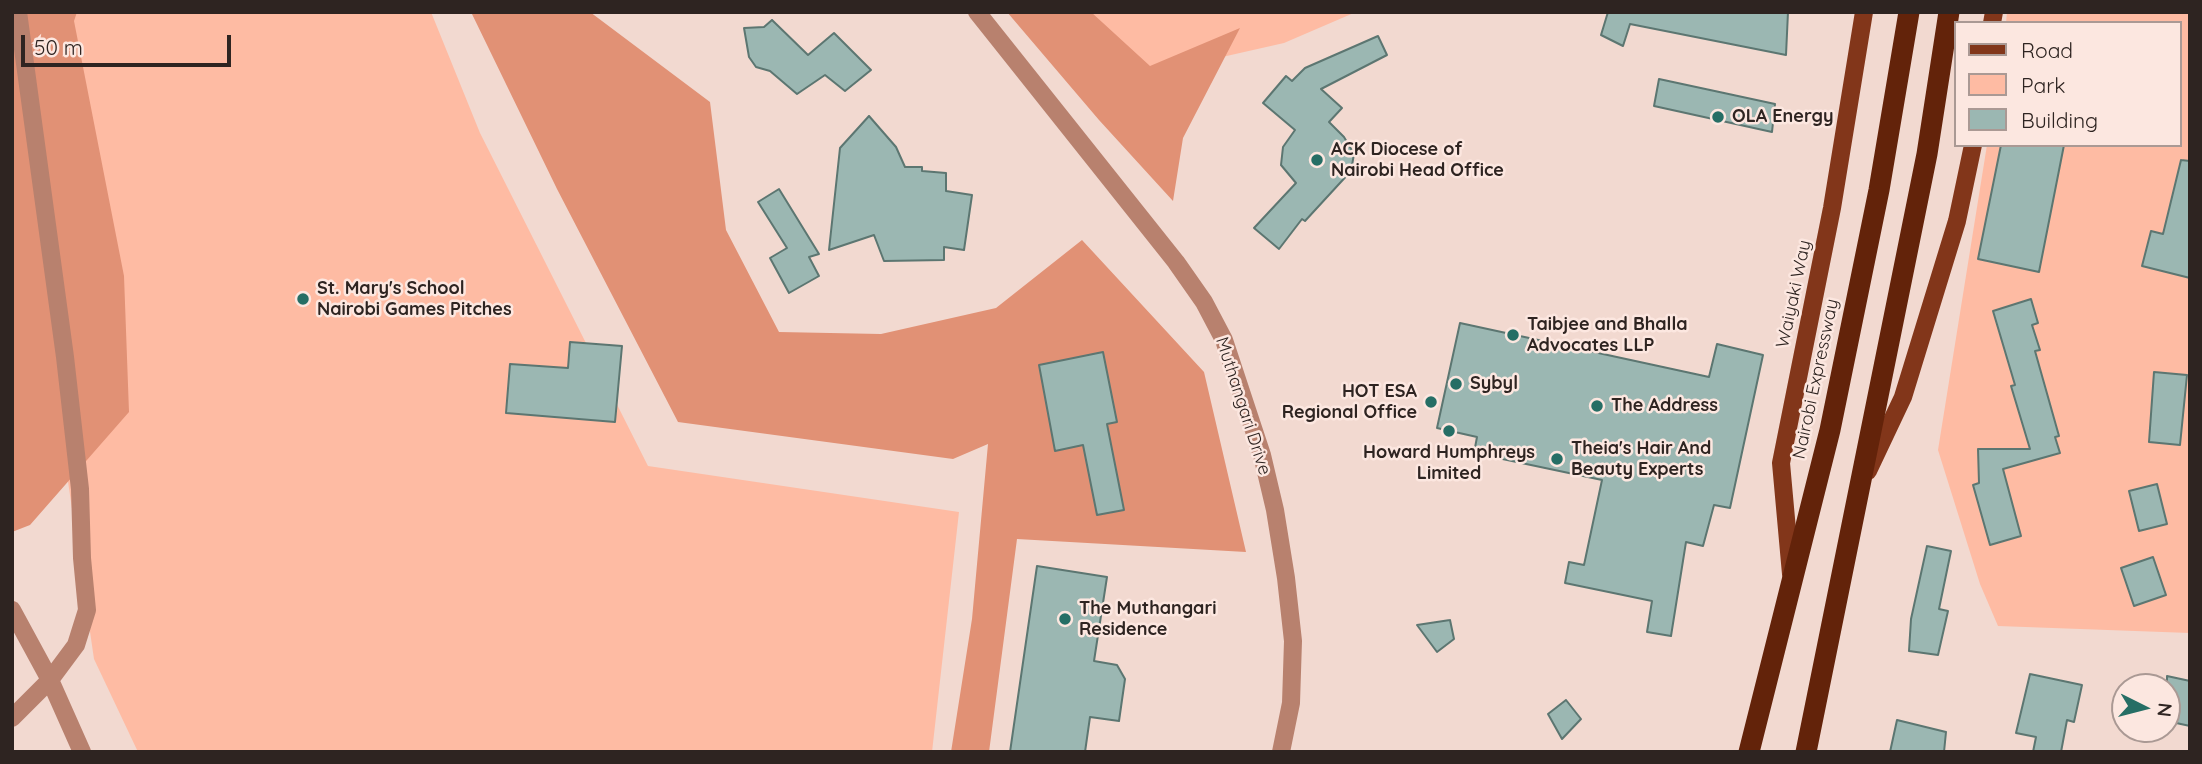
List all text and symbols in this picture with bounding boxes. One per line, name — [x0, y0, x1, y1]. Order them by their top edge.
scale bar — [24, 21, 234, 65]
legend — [1954, 21, 2181, 147]
text: 50 m — [34, 34, 83, 60]
text: Road — [2021, 37, 2073, 63]
text: Park — [2021, 72, 2065, 98]
place label: OLA Energy — [1732, 106, 1834, 128]
text: Building — [2021, 107, 2098, 133]
marker: OLA Energy — [1710, 109, 1726, 125]
place label: ACK Diocese of Nairobi Head Office — [1331, 139, 1504, 182]
marker: ACK Diocese of Nairobi Head Office — [1309, 152, 1325, 168]
street label: Waiyaki Way — [1772, 238, 1816, 350]
place label: St. Mary's School Nairobi Games Pitches — [317, 278, 512, 320]
marker: St. Mary's School Nairobi Games Pitches — [295, 291, 311, 307]
street label: Nairobi Expressway — [1788, 297, 1844, 461]
place label: Taibjee and Bhalla Advocates LLP — [1527, 314, 1688, 356]
marker: Taibjee and Bhalla Advocates LLP — [1505, 327, 1521, 343]
street label: Muthangari Drive — [1211, 334, 1275, 478]
place label: Sybyl — [1470, 373, 1518, 395]
marker: Sybyl — [1448, 376, 1464, 392]
place label: HOT ESA Regional Office — [1282, 381, 1417, 424]
marker: HOT ESA Regional Office — [1423, 394, 1439, 410]
place label: The Address — [1611, 395, 1718, 417]
marker: The Address — [1589, 398, 1605, 414]
marker: Howard Humphreys Limited — [1441, 423, 1457, 439]
place label: Theia's Hair And Beauty Experts — [1571, 438, 1711, 480]
place label: Howard Humphreys Limited — [1363, 442, 1535, 484]
marker: Theia's Hair And Beauty Experts — [1549, 451, 1565, 467]
place label: The Muthangari Residence — [1079, 598, 1216, 640]
marker: The Muthangari Residence — [1057, 611, 1073, 627]
north arrow — [2111, 673, 2181, 743]
text: N — [2152, 702, 2178, 718]

